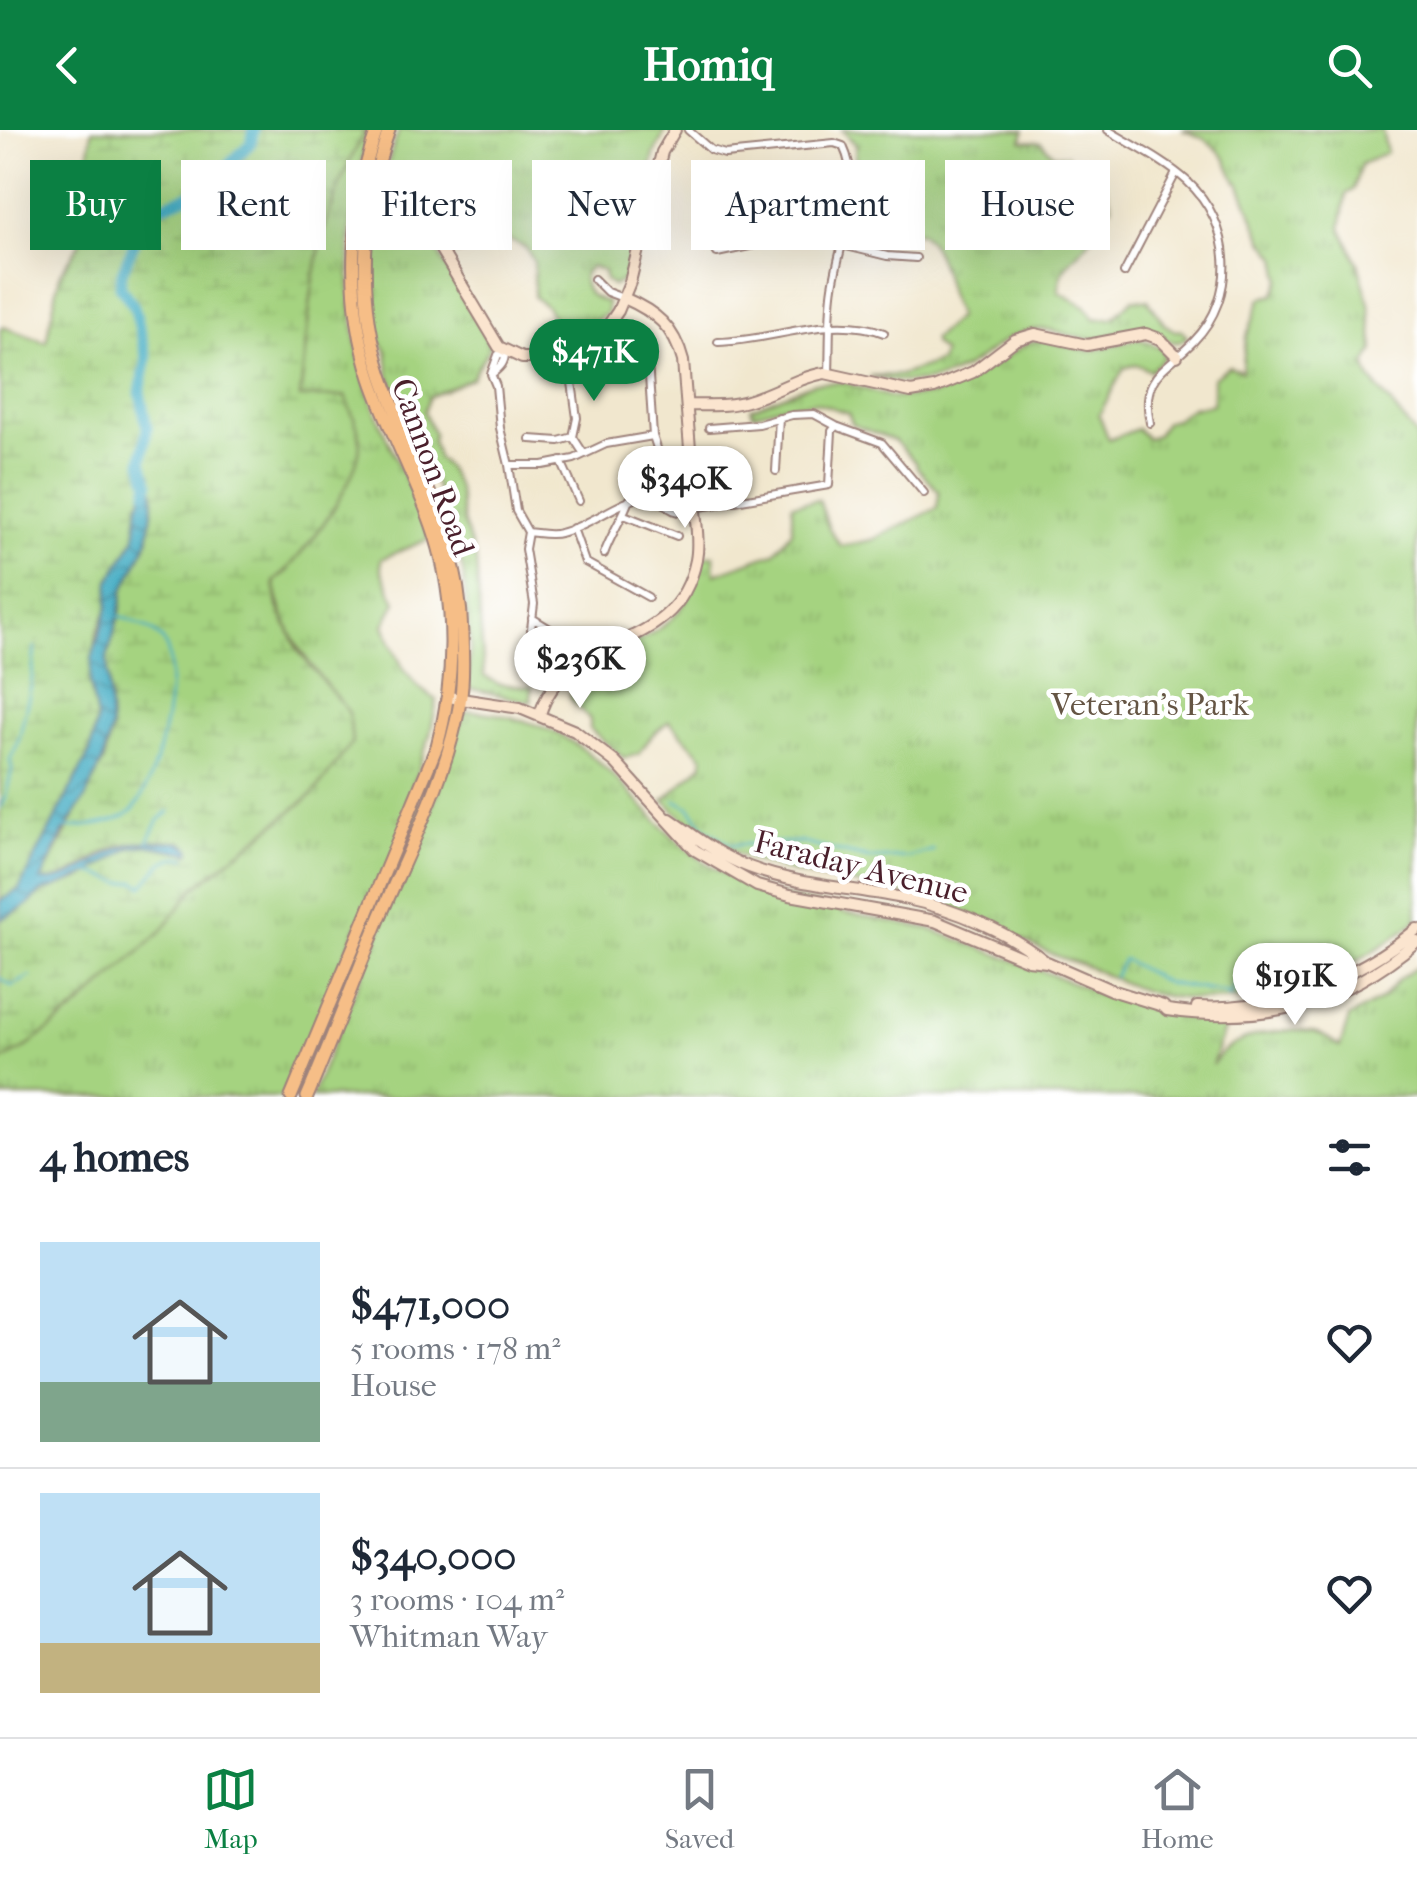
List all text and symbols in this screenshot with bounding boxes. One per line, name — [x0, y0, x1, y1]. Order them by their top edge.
icon: back — [40, 38, 95, 93]
icon: search — [1322, 38, 1377, 93]
text: Homiq — [643, 39, 774, 92]
chip: Buy — [30, 160, 161, 250]
chip: Rent — [181, 160, 326, 250]
chip: Filters — [346, 160, 512, 250]
chip: New — [532, 160, 671, 250]
chip: Apartment — [691, 160, 925, 250]
chip: House — [945, 160, 1110, 250]
pin: $471K — [524, 319, 664, 404]
text: $471K — [551, 333, 637, 370]
street label: Cannon Road — [384, 373, 482, 561]
pin: $340K — [615, 446, 755, 531]
text: $340K — [640, 460, 730, 497]
pin: $236K — [510, 626, 650, 711]
text: $236K — [536, 640, 624, 677]
park label: Veteran's Park — [1050, 686, 1249, 723]
street label: Faraday Avenue — [750, 823, 972, 911]
pin: $191K — [1225, 943, 1365, 1028]
text: $191K — [1255, 957, 1335, 994]
icon: filters — [1322, 1130, 1377, 1185]
text: 4 homes — [40, 1133, 189, 1182]
text: $471,000 — [350, 1281, 510, 1330]
icon: home — [120, 1282, 240, 1402]
icon: heart — [1322, 1315, 1377, 1370]
text: 5 rooms · 178 m² — [350, 1330, 560, 1367]
text: House — [350, 1367, 437, 1404]
text: $340,000 — [350, 1532, 517, 1581]
icon: home — [120, 1533, 240, 1653]
icon: heart — [1322, 1566, 1377, 1621]
text: 3 rooms · 104 m² — [350, 1581, 564, 1618]
text: Whitman Way — [350, 1618, 547, 1655]
tab: Map — [203, 1762, 258, 1855]
tab: Saved — [665, 1762, 734, 1855]
tab: Home — [1141, 1762, 1214, 1855]

